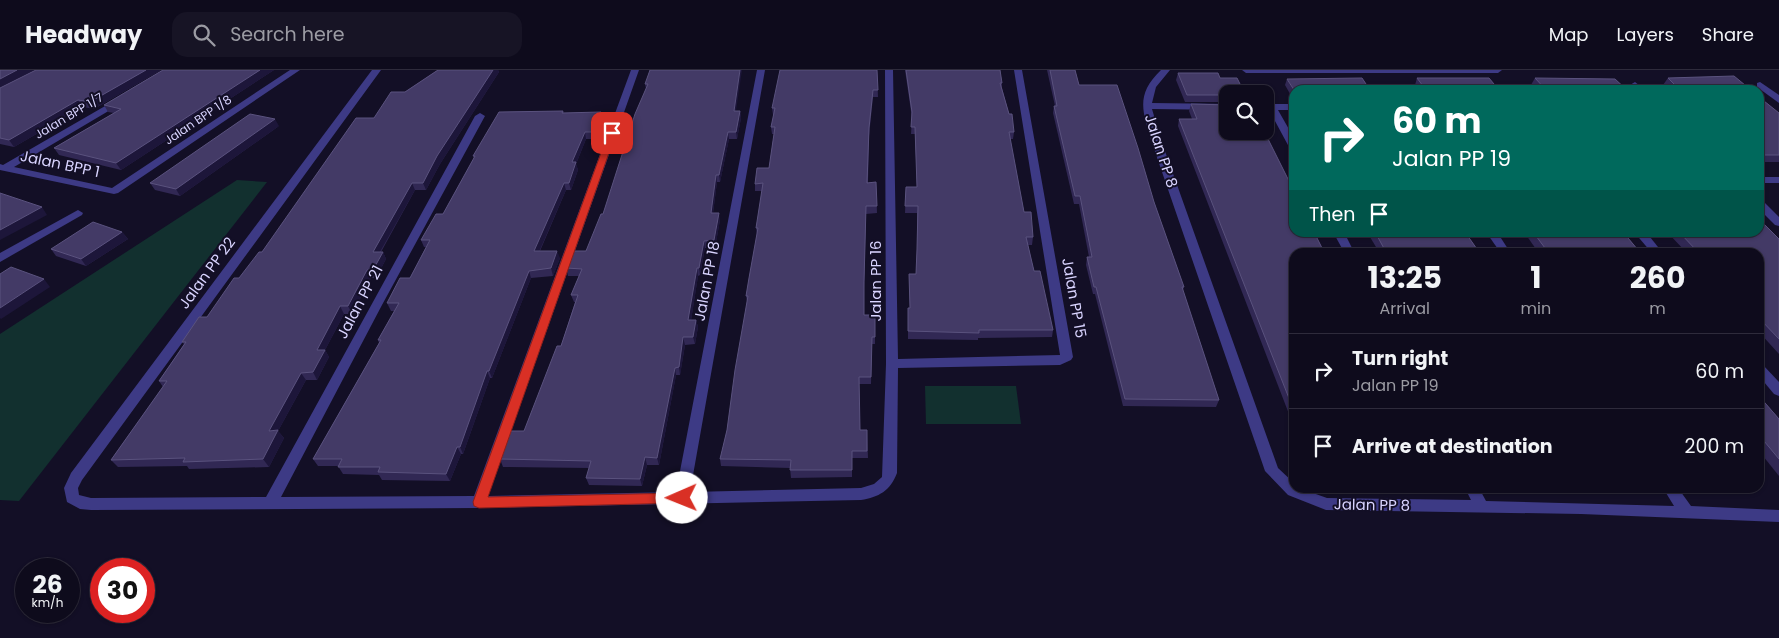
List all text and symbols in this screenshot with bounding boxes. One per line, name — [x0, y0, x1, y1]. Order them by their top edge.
search box — [172, 12, 522, 57]
text: Headway — [25, 18, 142, 51]
icon: search — [190, 21, 218, 49]
text: Search here — [230, 21, 345, 48]
text: Map — [1549, 22, 1589, 47]
text: Layers — [1617, 22, 1674, 47]
text: Share — [1702, 22, 1754, 47]
map controls — [1219, 85, 1274, 140]
button: search — [1219, 85, 1274, 140]
street label: Jalan BPP 1/7 — [31, 88, 106, 143]
street label: Jalan BPP 1/8 — [161, 91, 235, 148]
text: 60 m — [1392, 96, 1482, 145]
icon: right — [1309, 105, 1374, 170]
street label: Jalan PP 8 — [1140, 111, 1183, 190]
pin — [591, 112, 633, 154]
icon: arrive — [598, 119, 626, 147]
text: Jalan PP 19 — [1392, 143, 1511, 174]
street label: Jalan BPP 1 — [18, 145, 102, 182]
icon: arrive — [1365, 200, 1393, 228]
text: Then — [1309, 201, 1355, 228]
street label: Jalan PP 22 — [173, 232, 240, 313]
street label: Jalan PP 18 — [688, 239, 725, 323]
street label: Jalan PP 16 — [865, 240, 886, 322]
street label: Jalan PP 15 — [1057, 256, 1092, 340]
text: 13:25 — [1367, 256, 1442, 299]
text: 1 — [1530, 256, 1542, 299]
text: 260 — [1630, 256, 1686, 299]
street label: Jalan PP 21 — [331, 261, 388, 342]
text: Arrival — [1380, 297, 1430, 320]
text: min — [1521, 297, 1551, 320]
text: m — [1649, 297, 1666, 320]
text: Turn right — [1352, 345, 1448, 372]
icon: right — [1309, 357, 1337, 385]
text: 60 m — [1695, 358, 1744, 385]
text: Jalan PP 19 — [1352, 374, 1439, 397]
icon: arrive — [1309, 432, 1337, 460]
text: Arrive at destination — [1352, 433, 1553, 460]
text: 200 m — [1685, 433, 1744, 460]
position arrow — [655, 471, 707, 523]
street label: Jalan PP 8 — [1334, 493, 1410, 516]
speed limit sign: 30 — [90, 558, 155, 623]
text: 26 — [32, 567, 63, 602]
text: km/h — [32, 594, 63, 611]

